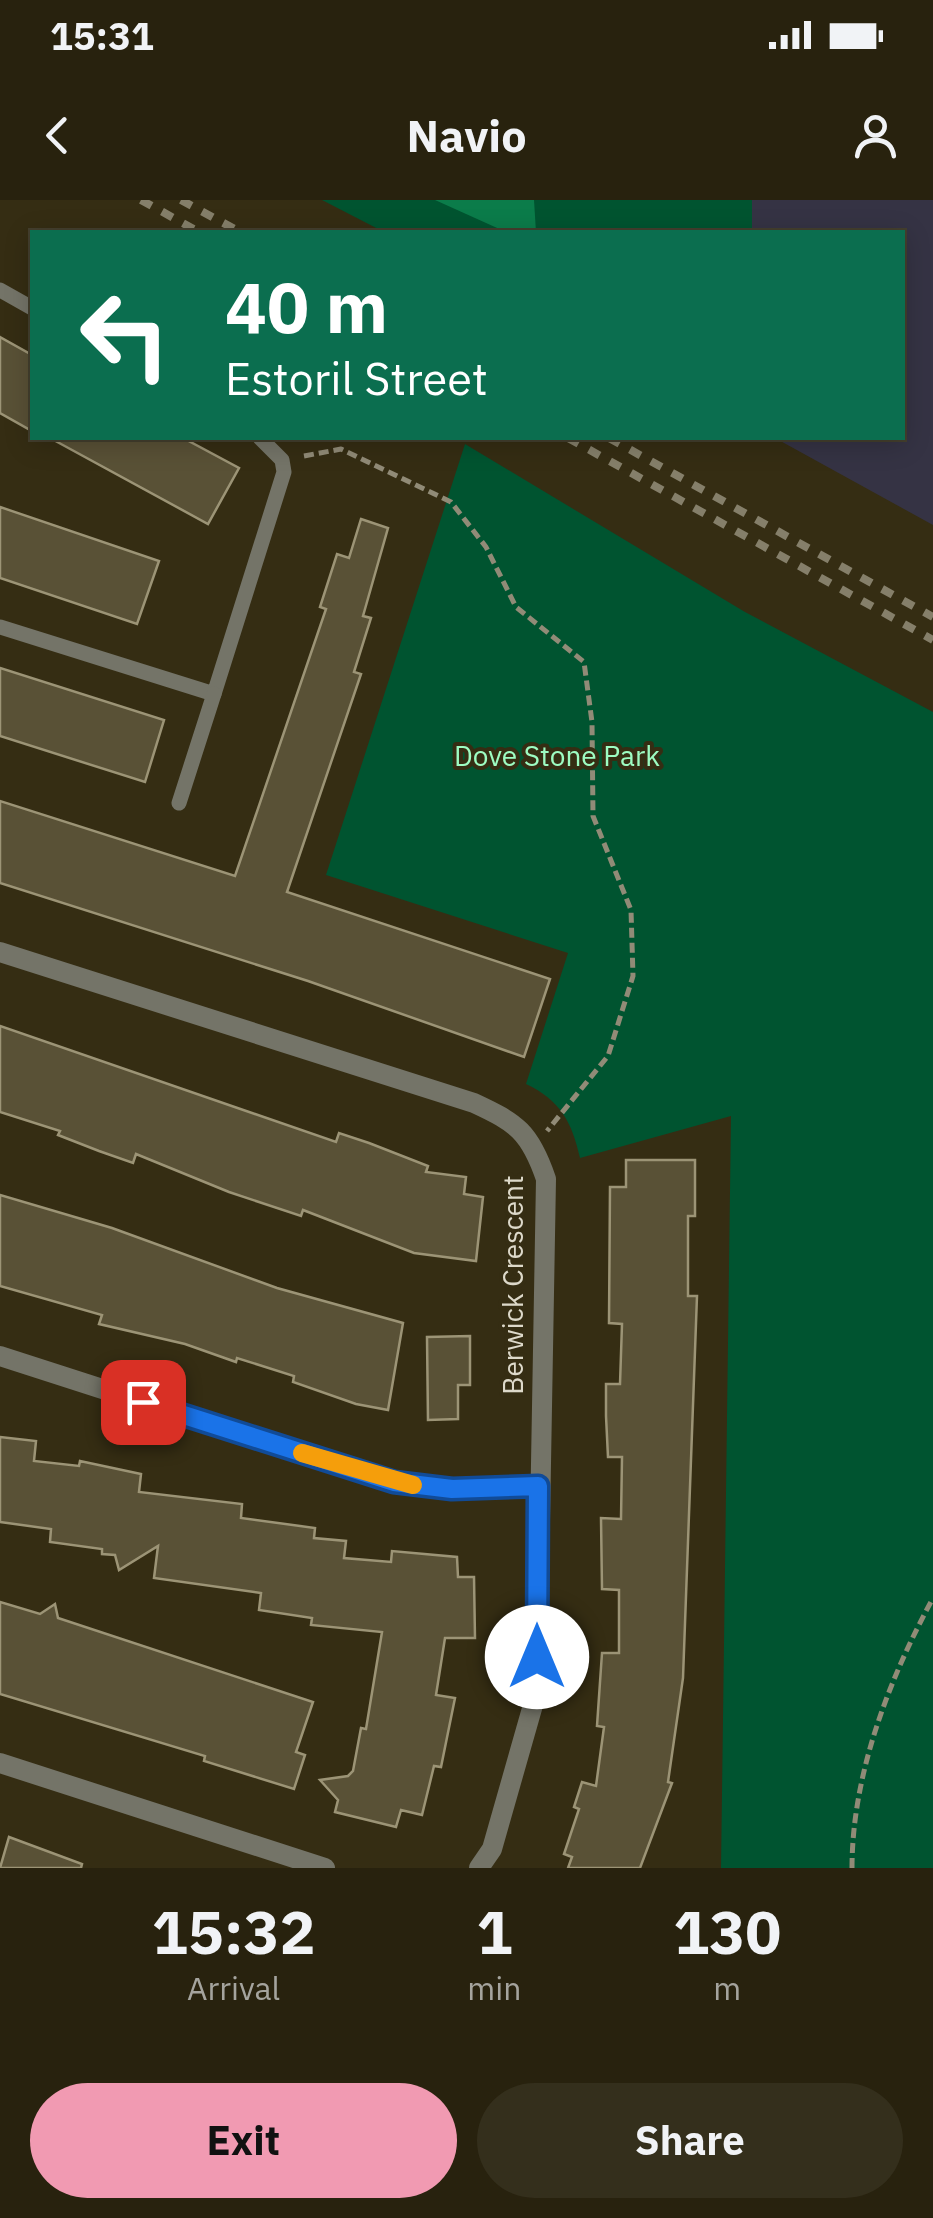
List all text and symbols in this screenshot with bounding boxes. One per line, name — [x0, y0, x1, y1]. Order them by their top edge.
text: 15:31 — [50, 11, 154, 60]
text: Navio — [406, 106, 527, 164]
icon: back — [30, 108, 85, 163]
icon: person — [848, 108, 903, 163]
text: 40 m — [225, 261, 388, 352]
icon: left — [60, 270, 190, 400]
text: Estoril Street — [225, 349, 488, 407]
park label: Dove Stone Park — [454, 737, 660, 774]
street label: Berwick Crescent — [494, 1175, 531, 1395]
pin — [101, 1360, 186, 1445]
icon: arrive — [116, 1375, 171, 1430]
position arrow — [485, 1605, 589, 1709]
text: 15:32 — [152, 1892, 316, 1971]
text: 1 — [476, 1892, 512, 1971]
text: 130 — [673, 1892, 781, 1971]
text: Arrival — [187, 1967, 280, 2009]
text: min — [467, 1967, 521, 2009]
text: m — [713, 1967, 741, 2009]
button: Exit — [30, 2083, 457, 2198]
button: Share — [477, 2083, 903, 2198]

